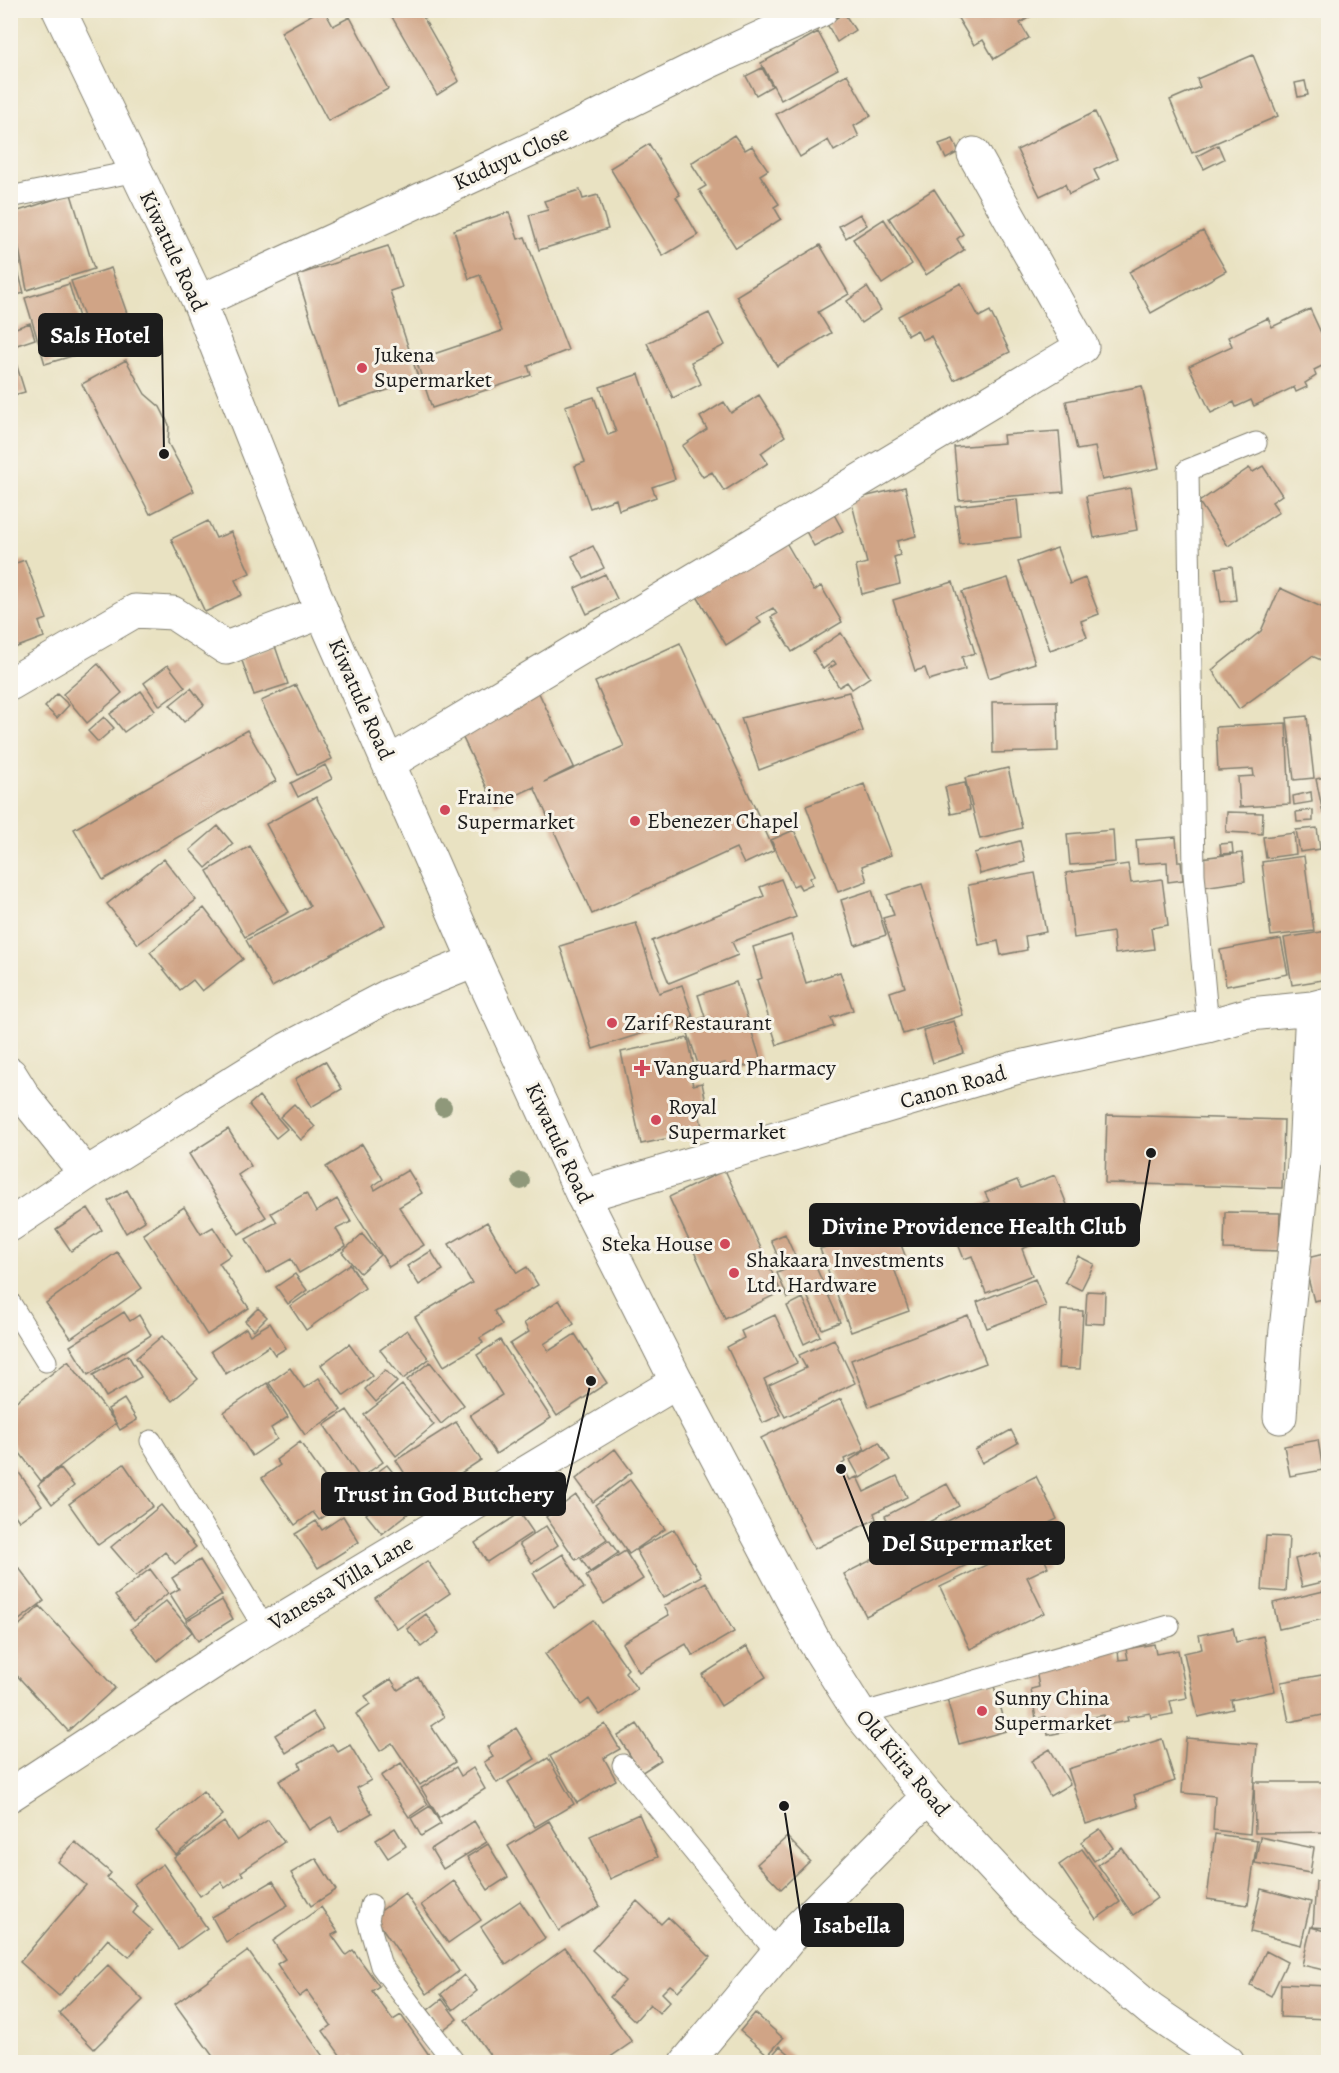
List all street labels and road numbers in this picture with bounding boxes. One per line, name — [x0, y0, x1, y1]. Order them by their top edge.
street label: Kuduyu Close — [449, 118, 573, 198]
street label: Kiwatule Road — [132, 186, 214, 316]
street label: Kiwatule Road — [321, 634, 401, 765]
street label: Canon Road — [896, 1057, 1010, 1116]
street label: Kiwatule Road — [518, 1078, 600, 1208]
street label: Vanessa Villa Lane — [262, 1528, 419, 1638]
street label: Old Kiira Road — [849, 1703, 957, 1823]

